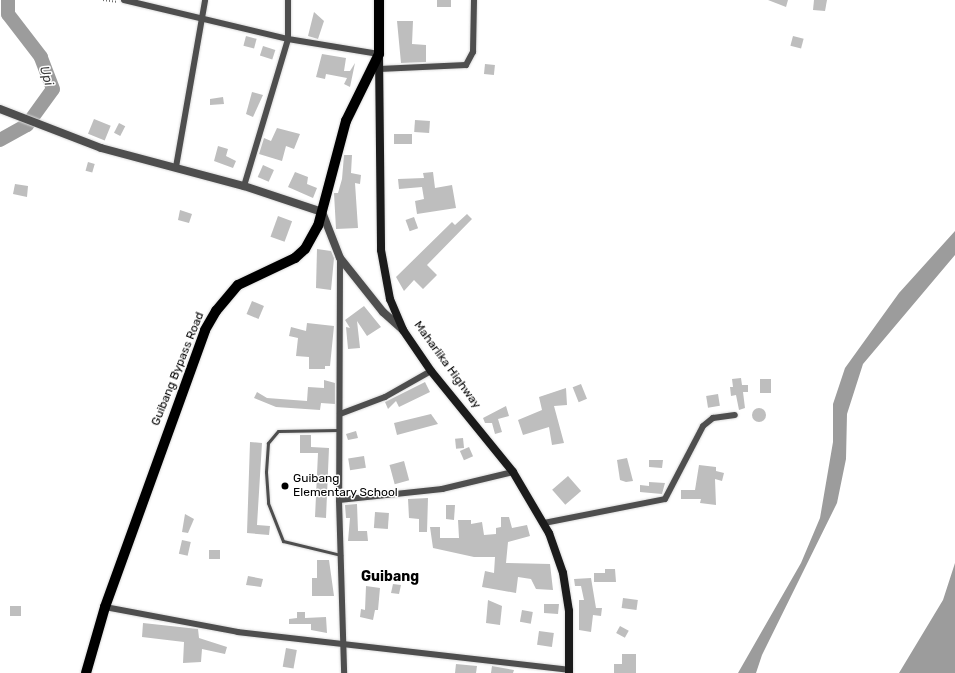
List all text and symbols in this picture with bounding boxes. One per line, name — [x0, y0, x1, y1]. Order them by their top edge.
water label: Upi — [36, 64, 56, 88]
street label: Guibang Bypass Road — [149, 310, 207, 428]
street label: Maharlika Highway — [410, 318, 484, 412]
place label: Guibang Elementary School — [293, 472, 398, 500]
marker: Guibang Elementary School — [280, 481, 290, 491]
district label: Guibang — [361, 569, 419, 585]

